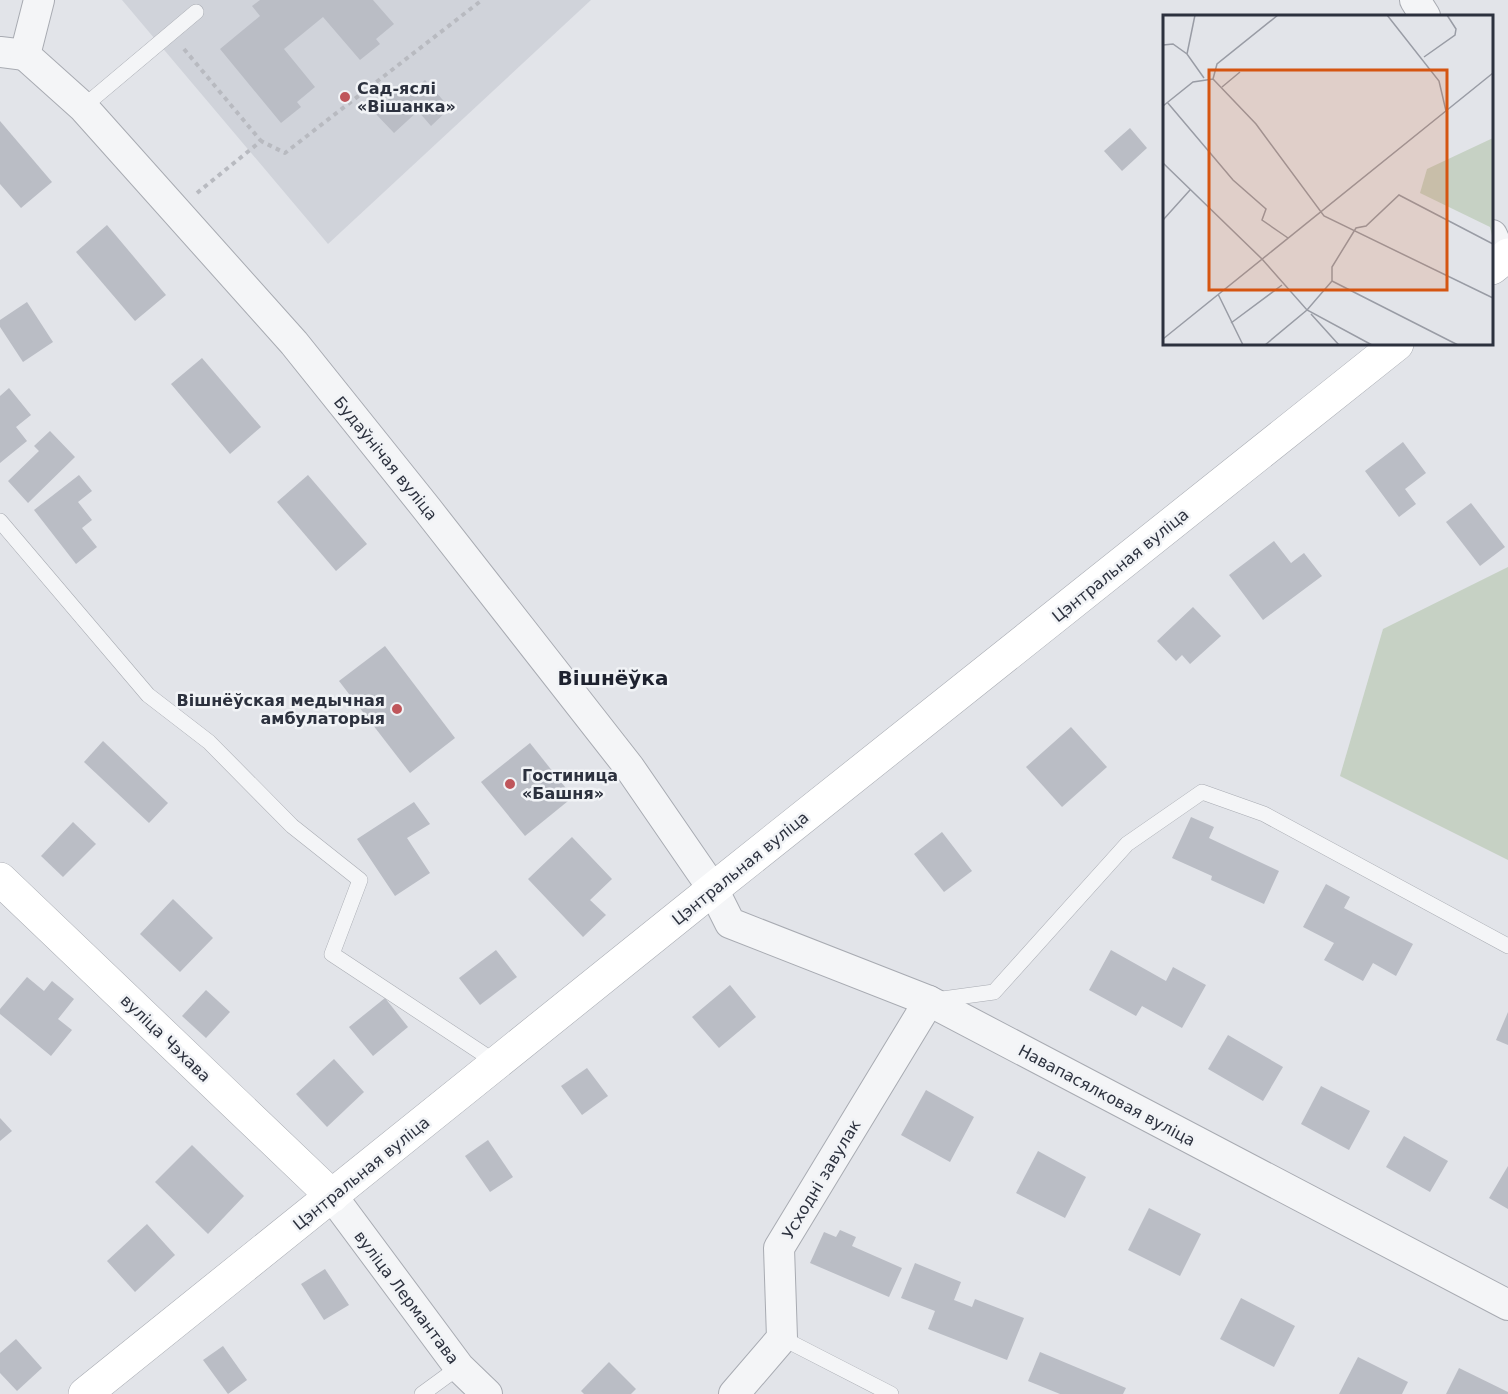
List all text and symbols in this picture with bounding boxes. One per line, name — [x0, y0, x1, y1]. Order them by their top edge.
inset map — [1163, 15, 1493, 345]
place label: Сад-яслі «Вішанка» — [357, 79, 456, 116]
marker: Сад-яслі «Вішанка» — [338, 90, 352, 104]
street label: Будаўнічая вуліца — [330, 393, 441, 524]
street label: Цэнтральная вуліца — [1048, 505, 1192, 626]
district label: Вішнёўка — [558, 666, 668, 690]
place label: Вішнёўская медычная амбулаторыя — [177, 691, 385, 728]
marker: Вішнёўская медычная амбулаторыя — [390, 702, 404, 716]
place label: Гостиница «Башня» — [522, 766, 618, 803]
marker: Гостиница «Башня» — [503, 777, 517, 791]
street label: Цэнтральная вуліца — [668, 808, 812, 929]
street label: вуліца Чэхава — [117, 991, 215, 1086]
street label: Навапасялковая вуліца — [1015, 1041, 1198, 1150]
street label: Цэнтральная вуліца — [289, 1113, 433, 1234]
street label: Усходні завулак — [778, 1116, 865, 1242]
street label: вуліца Лермантава — [350, 1227, 463, 1368]

